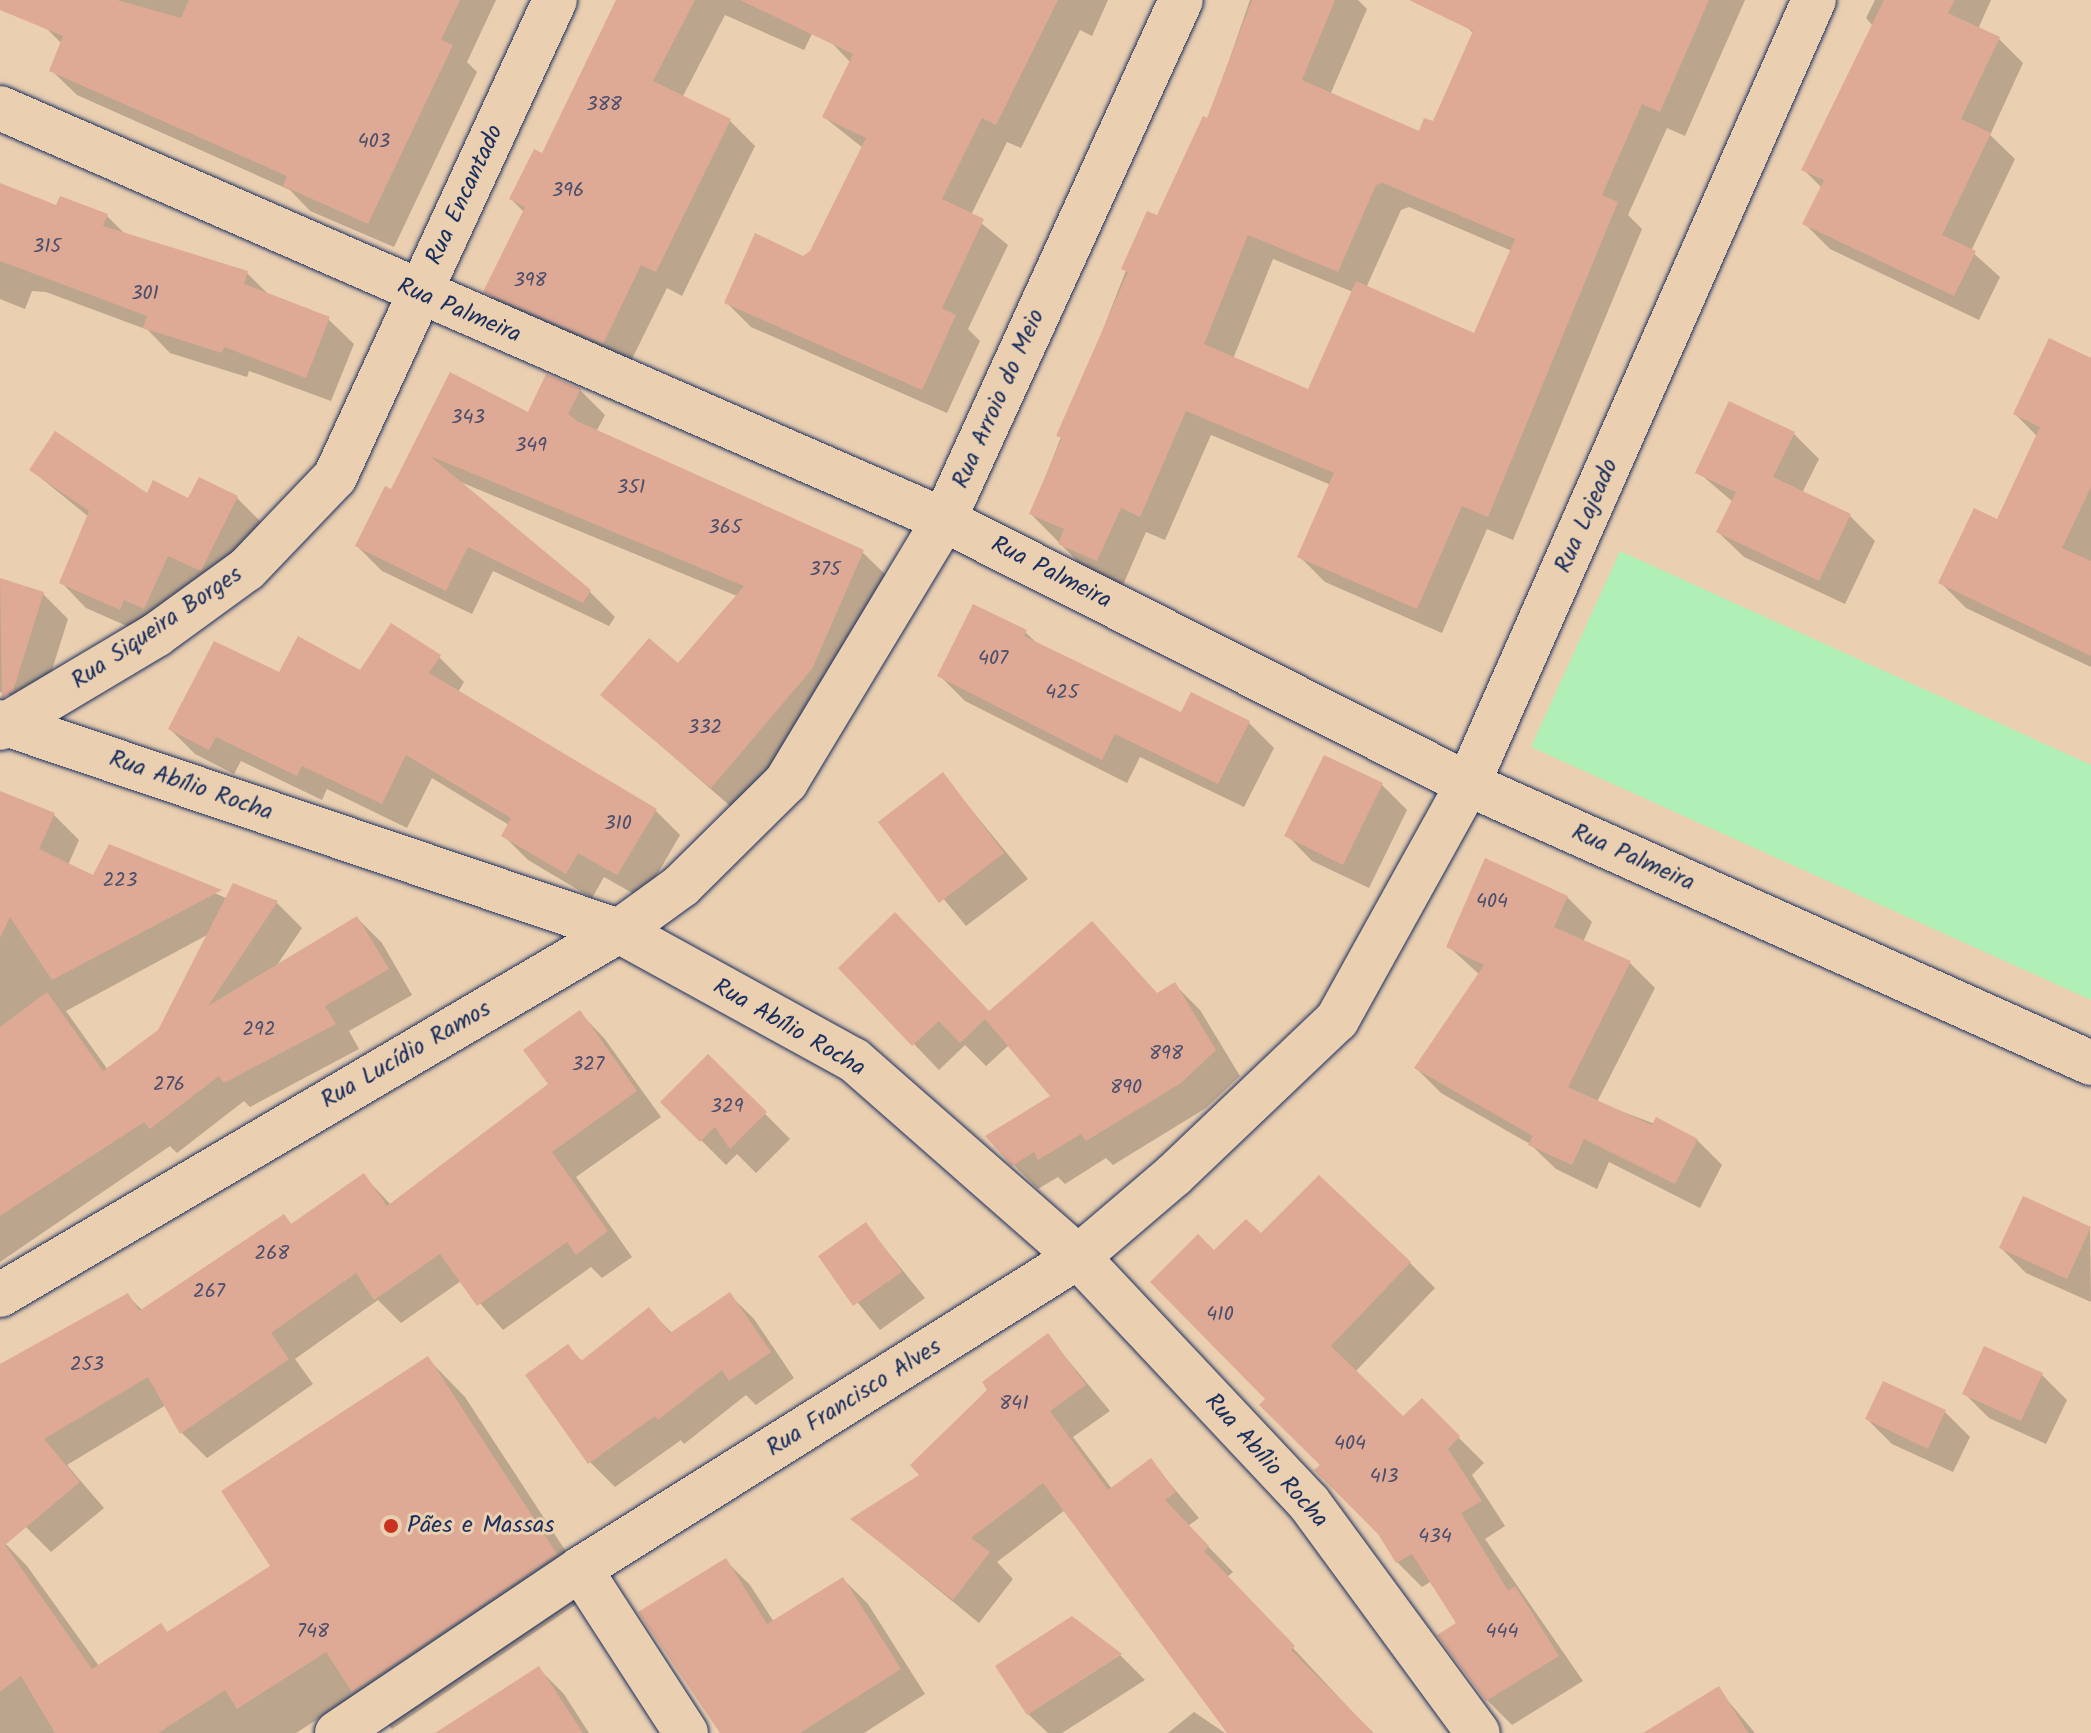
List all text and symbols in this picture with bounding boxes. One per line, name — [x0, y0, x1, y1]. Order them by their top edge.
house number: 388 — [586, 93, 622, 117]
street label: Rua Encantado — [420, 120, 510, 270]
house number: 403 — [358, 130, 390, 154]
house number: 396 — [552, 179, 584, 203]
house number: 315 — [33, 235, 61, 259]
house number: 398 — [513, 269, 547, 293]
street label: Rua Palmeira — [393, 272, 525, 350]
house number: 301 — [131, 282, 159, 306]
street label: Rua Arroio do Meio — [947, 305, 1051, 493]
house number: 343 — [451, 406, 485, 430]
house number: 349 — [515, 434, 547, 458]
street label: Rua Lajeado — [1549, 455, 1625, 577]
house number: 351 — [617, 476, 645, 500]
house number: 365 — [708, 516, 742, 540]
street label: Rua Palmeira — [986, 530, 1116, 616]
house number: 375 — [809, 558, 841, 582]
street label: Rua Siqueira Borges — [66, 560, 248, 696]
house number: 407 — [978, 647, 1008, 671]
house number: 425 — [1045, 681, 1079, 705]
house number: 332 — [688, 716, 722, 740]
street label: Rua Abílio Rocha — [105, 745, 277, 827]
house number: 310 — [604, 812, 632, 836]
street label: Rua Palmeira — [1567, 818, 1699, 898]
house number: 223 — [103, 869, 137, 893]
house number: 404 — [1476, 890, 1508, 914]
street label: Rua Abílio Rocha — [708, 973, 870, 1083]
street label: Rua Lucídio Ramos — [316, 995, 496, 1115]
house number: 292 — [243, 1018, 275, 1042]
house number: 898 — [1149, 1042, 1183, 1066]
house number: 327 — [572, 1053, 604, 1077]
house number: 276 — [153, 1073, 185, 1097]
house number: 890 — [1110, 1076, 1142, 1100]
house number: 329 — [711, 1095, 743, 1119]
house number: 268 — [255, 1242, 289, 1266]
house number: 267 — [193, 1280, 225, 1304]
house number: 410 — [1206, 1303, 1234, 1327]
street label: Rua Francisco Alves — [761, 1333, 947, 1463]
house number: 253 — [70, 1353, 104, 1377]
street label: Rua Abílio Rocha — [1198, 1388, 1334, 1534]
house number: 841 — [999, 1392, 1029, 1416]
house number: 404 — [1334, 1432, 1366, 1456]
house number: 413 — [1370, 1465, 1398, 1489]
place label: Pães e Massas — [407, 1512, 555, 1540]
marker: Pães e Massas — [382, 1517, 400, 1535]
house number: 434 — [1418, 1525, 1452, 1549]
house number: 748 — [297, 1620, 329, 1644]
house number: 444 — [1485, 1620, 1519, 1644]

